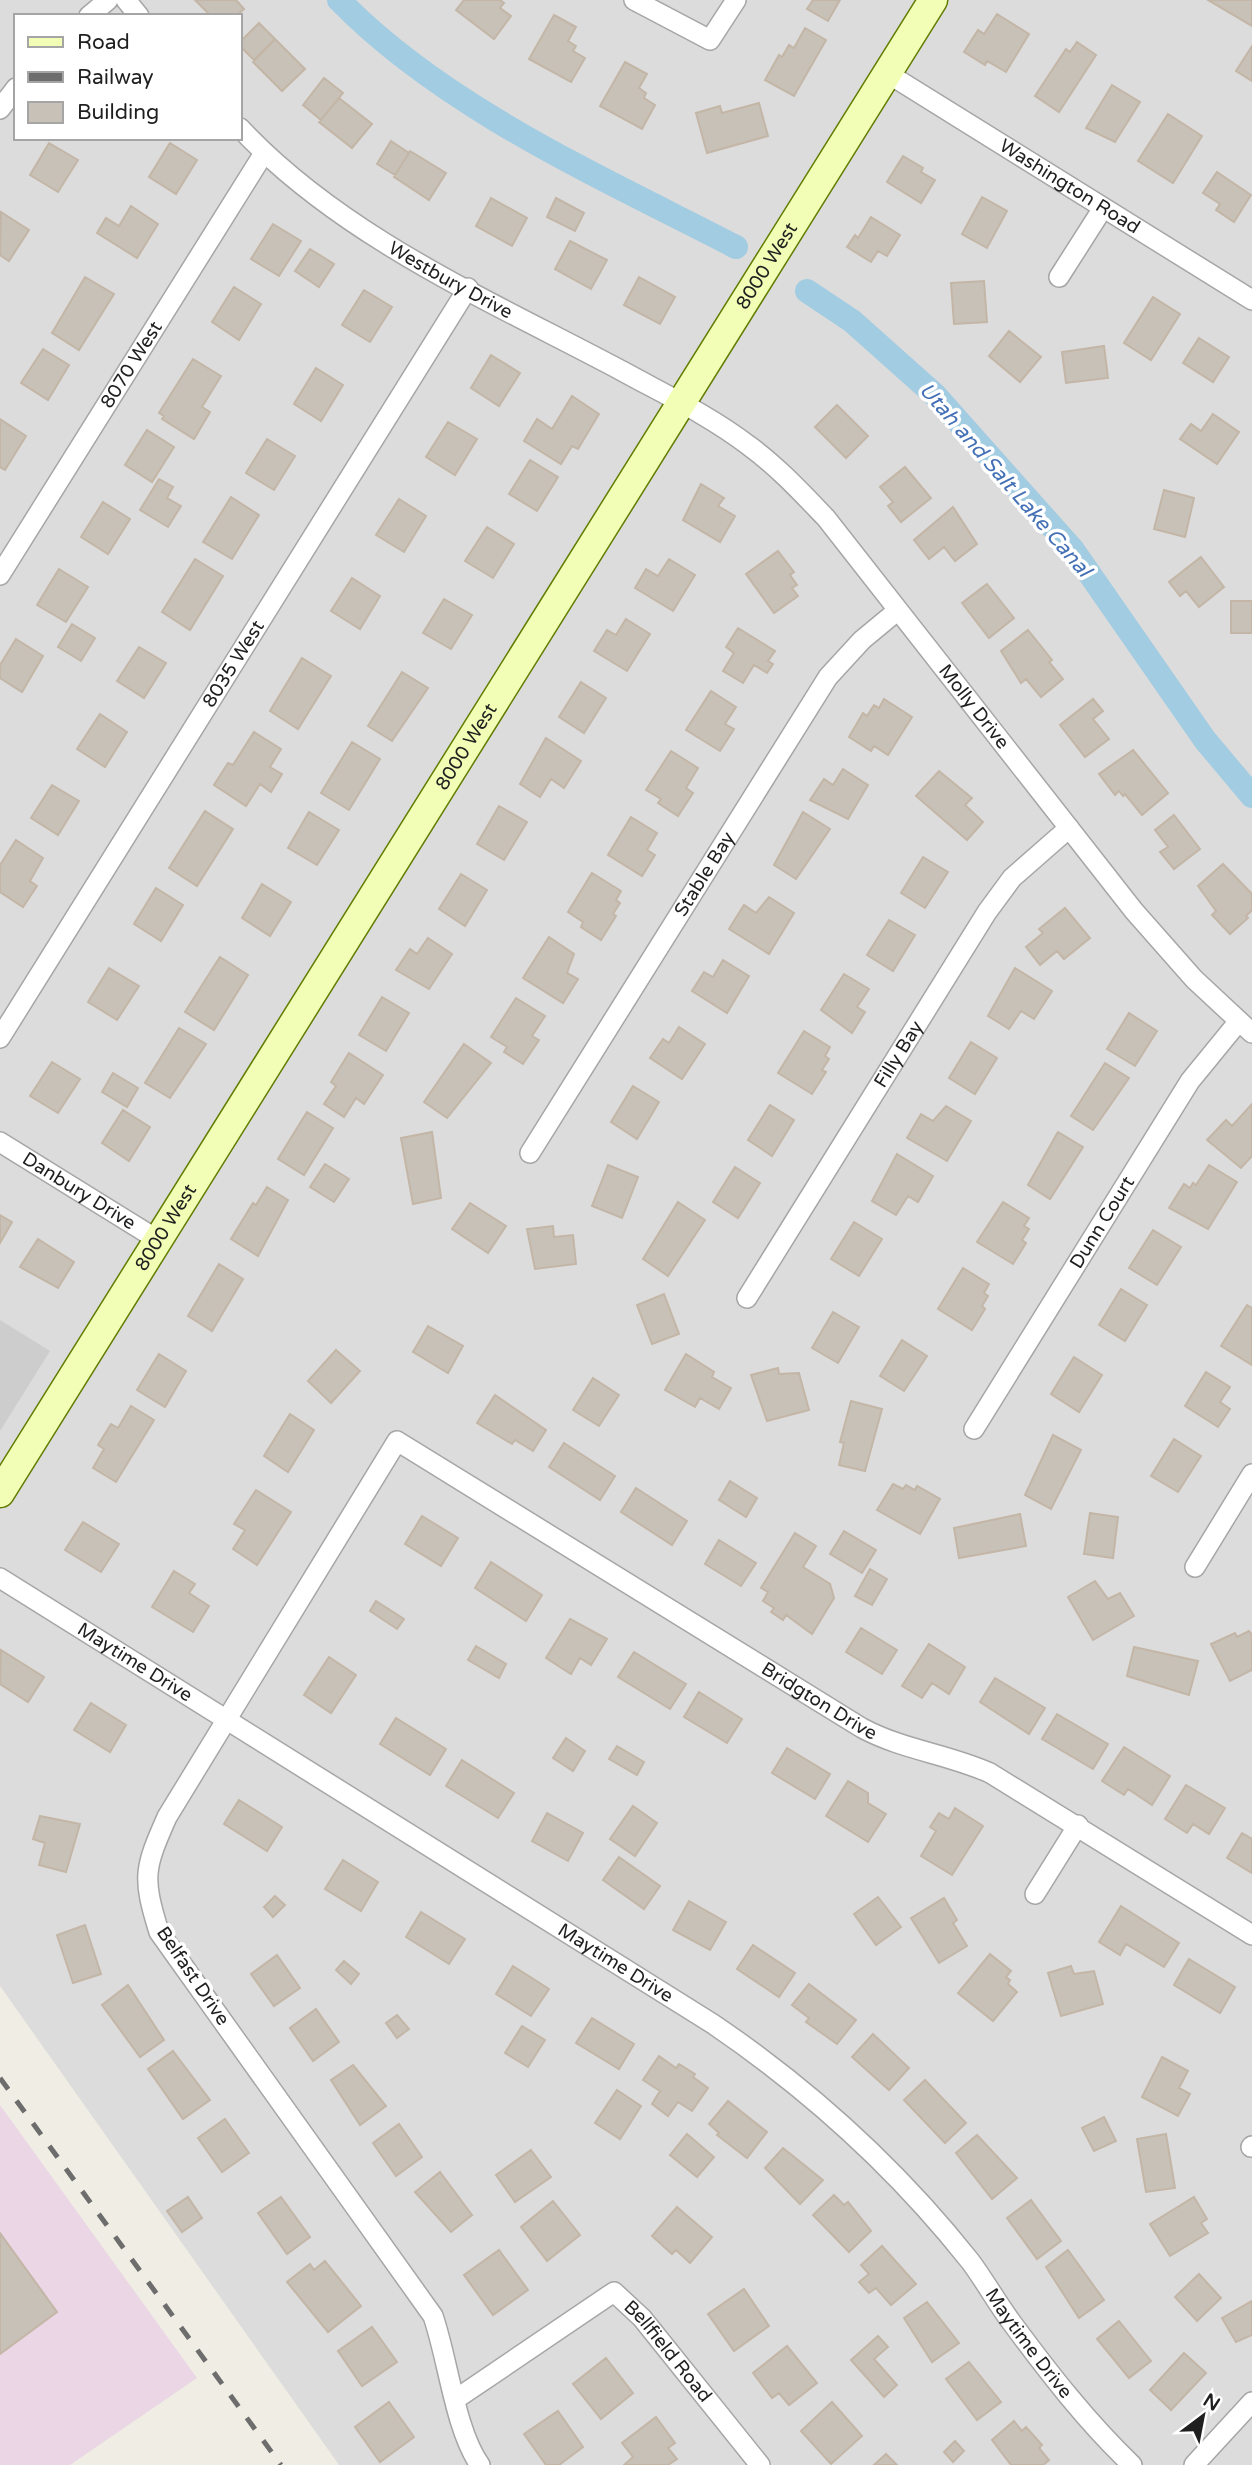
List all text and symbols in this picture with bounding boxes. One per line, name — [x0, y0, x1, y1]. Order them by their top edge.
legend — [14, 14, 242, 140]
text: Road — [77, 30, 130, 55]
text: Railway — [77, 65, 154, 90]
text: Building — [77, 100, 159, 125]
street label: Washington Road — [995, 135, 1144, 238]
street label: 8000 West — [732, 218, 802, 313]
street label: Westbury Drive — [385, 237, 516, 323]
street label: 8070 West — [96, 317, 167, 412]
water label: Utah and Salt Lake Canal — [914, 378, 1098, 584]
street label: 8035 West — [198, 616, 269, 711]
street label: Molly Drive — [934, 660, 1014, 753]
street label: 8000 West — [431, 699, 502, 794]
street label: Stable Bay — [670, 828, 739, 920]
street label: Filly Bay — [870, 1017, 928, 1092]
street label: Danbury Drive — [18, 1148, 140, 1234]
street label: Dunn Court — [1065, 1172, 1139, 1273]
street label: 8000 West — [131, 1180, 201, 1275]
street label: Maytime Drive — [73, 1618, 196, 1707]
street label: Bridgton Drive — [757, 1658, 880, 1745]
street label: Maytime Drive — [554, 1919, 677, 2007]
street label: Belfast Drive — [152, 1922, 234, 2030]
street label: Maytime Drive — [981, 2284, 1077, 2403]
street label: Bellfield Road — [619, 2296, 716, 2407]
north arrow — [1168, 2381, 1238, 2451]
text: N — [1199, 2389, 1224, 2416]

